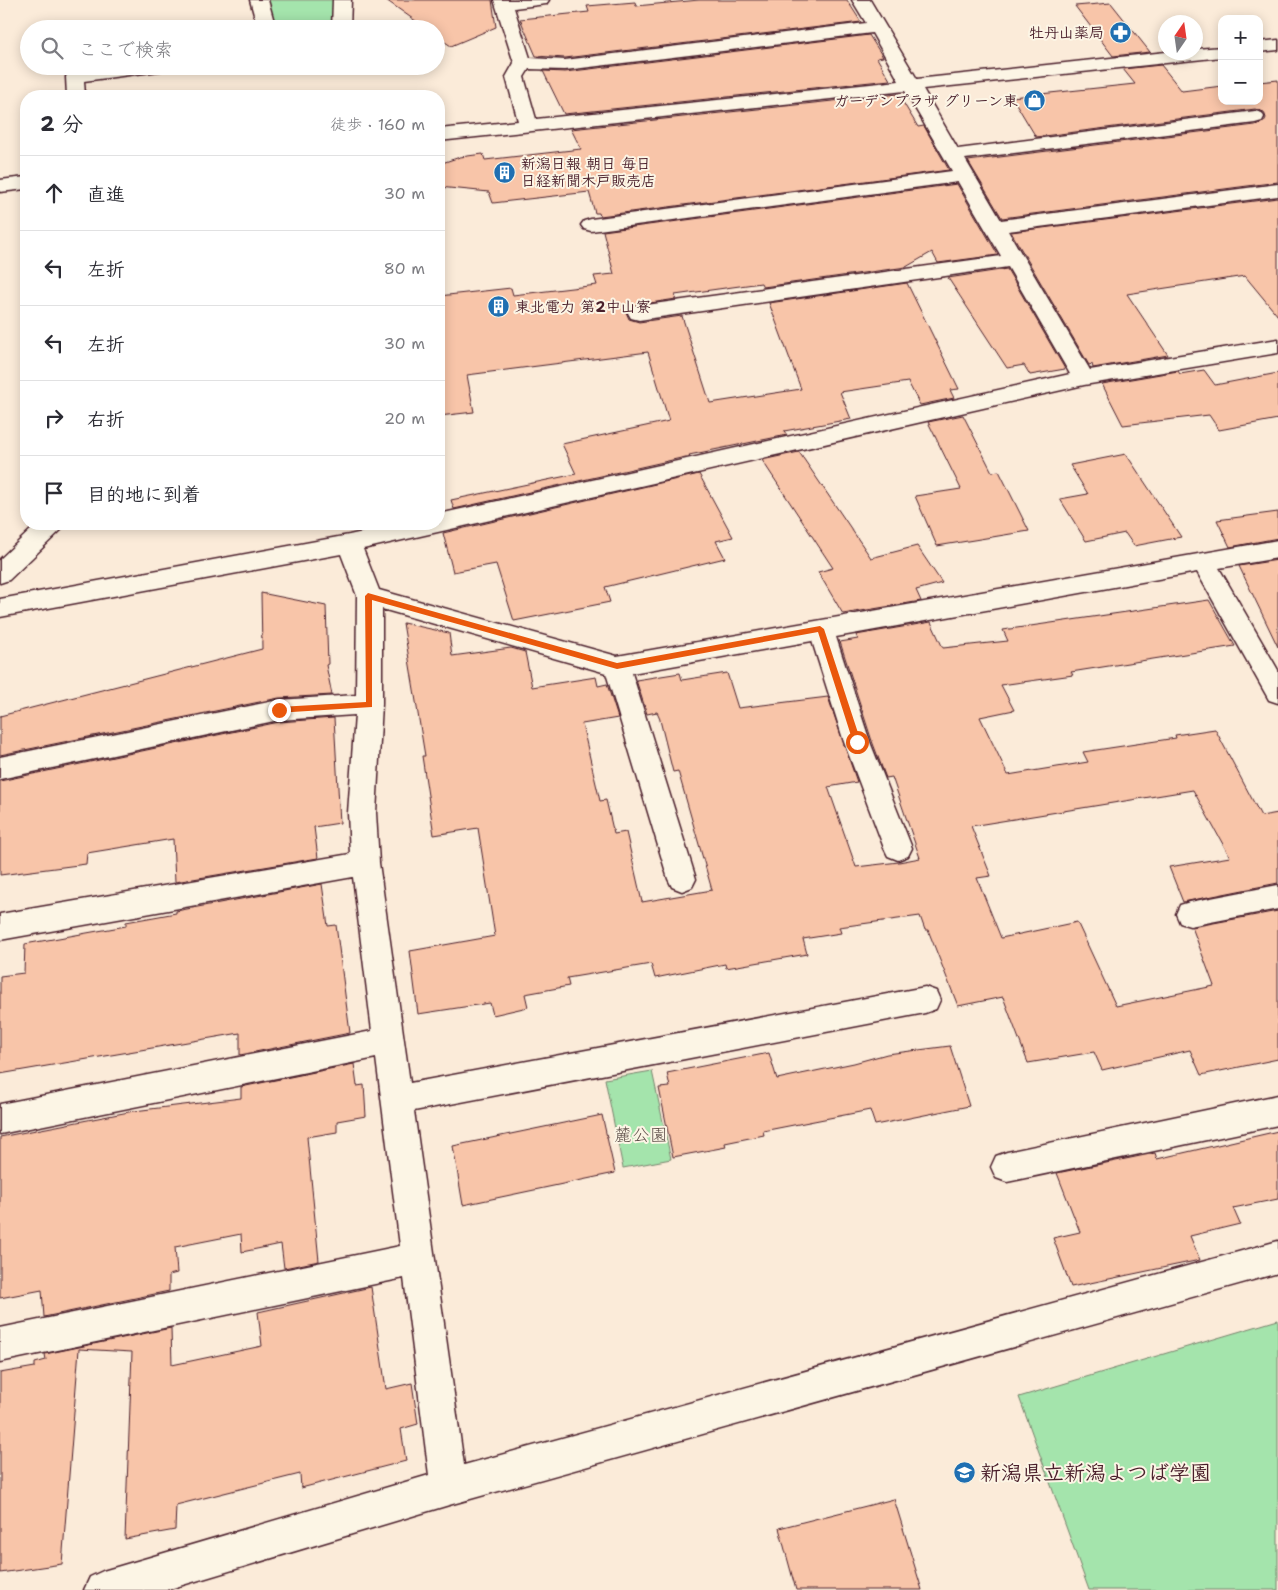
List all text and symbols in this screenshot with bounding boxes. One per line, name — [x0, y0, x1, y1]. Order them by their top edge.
north arrow — [1158, 15, 1203, 60]
map controls — [1218, 15, 1263, 105]
button: + — [1218, 15, 1263, 60]
search box — [20, 20, 445, 75]
pharmacy icon: 牡丹山薬局 — [1108, 21, 1132, 45]
place label: 牡丹山薬局 — [1029, 23, 1104, 43]
icon: search — [38, 34, 66, 62]
text: ここで検索 — [78, 37, 173, 62]
button: − — [1218, 60, 1263, 105]
shop icon: ガーデンプラザ グリーン東 — [1022, 89, 1046, 113]
place label: ガーデンプラザ グリーン東 — [834, 91, 1018, 111]
text: 2 分 — [40, 110, 83, 138]
text: 徒歩 · 160 m — [330, 114, 425, 135]
place label: 新潟日報 朝日 毎日 日経新聞木戸販売店 — [521, 154, 656, 191]
building icon: 新潟日報 朝日 毎日 日経新聞木戸販売店 — [493, 161, 517, 185]
icon: ahead — [40, 179, 68, 207]
text: 直進 — [87, 182, 125, 207]
text: 30 m — [384, 183, 425, 204]
icon: left — [40, 254, 68, 282]
text: 左折 — [87, 257, 125, 282]
text: 80 m — [384, 258, 425, 279]
building icon: 東北電力 第2中山寮 — [487, 295, 511, 319]
place label: 東北電力 第2中山寮 — [515, 297, 651, 317]
icon: left — [40, 329, 68, 357]
text: 左折 — [87, 332, 125, 357]
text: 30 m — [384, 333, 425, 354]
icon: right — [40, 404, 68, 432]
text: 右折 — [87, 407, 125, 432]
text: 20 m — [384, 408, 425, 429]
icon: arrive — [40, 479, 68, 507]
text: 目的地に到着 — [87, 482, 201, 507]
route end — [268, 699, 291, 722]
route start — [846, 731, 869, 754]
park label: 麓公園 — [614, 1123, 668, 1147]
place label: 新潟県立新潟よつば学園 — [980, 1459, 1211, 1487]
school or university icon: 新潟県立新潟よつば学園 — [952, 1461, 976, 1485]

